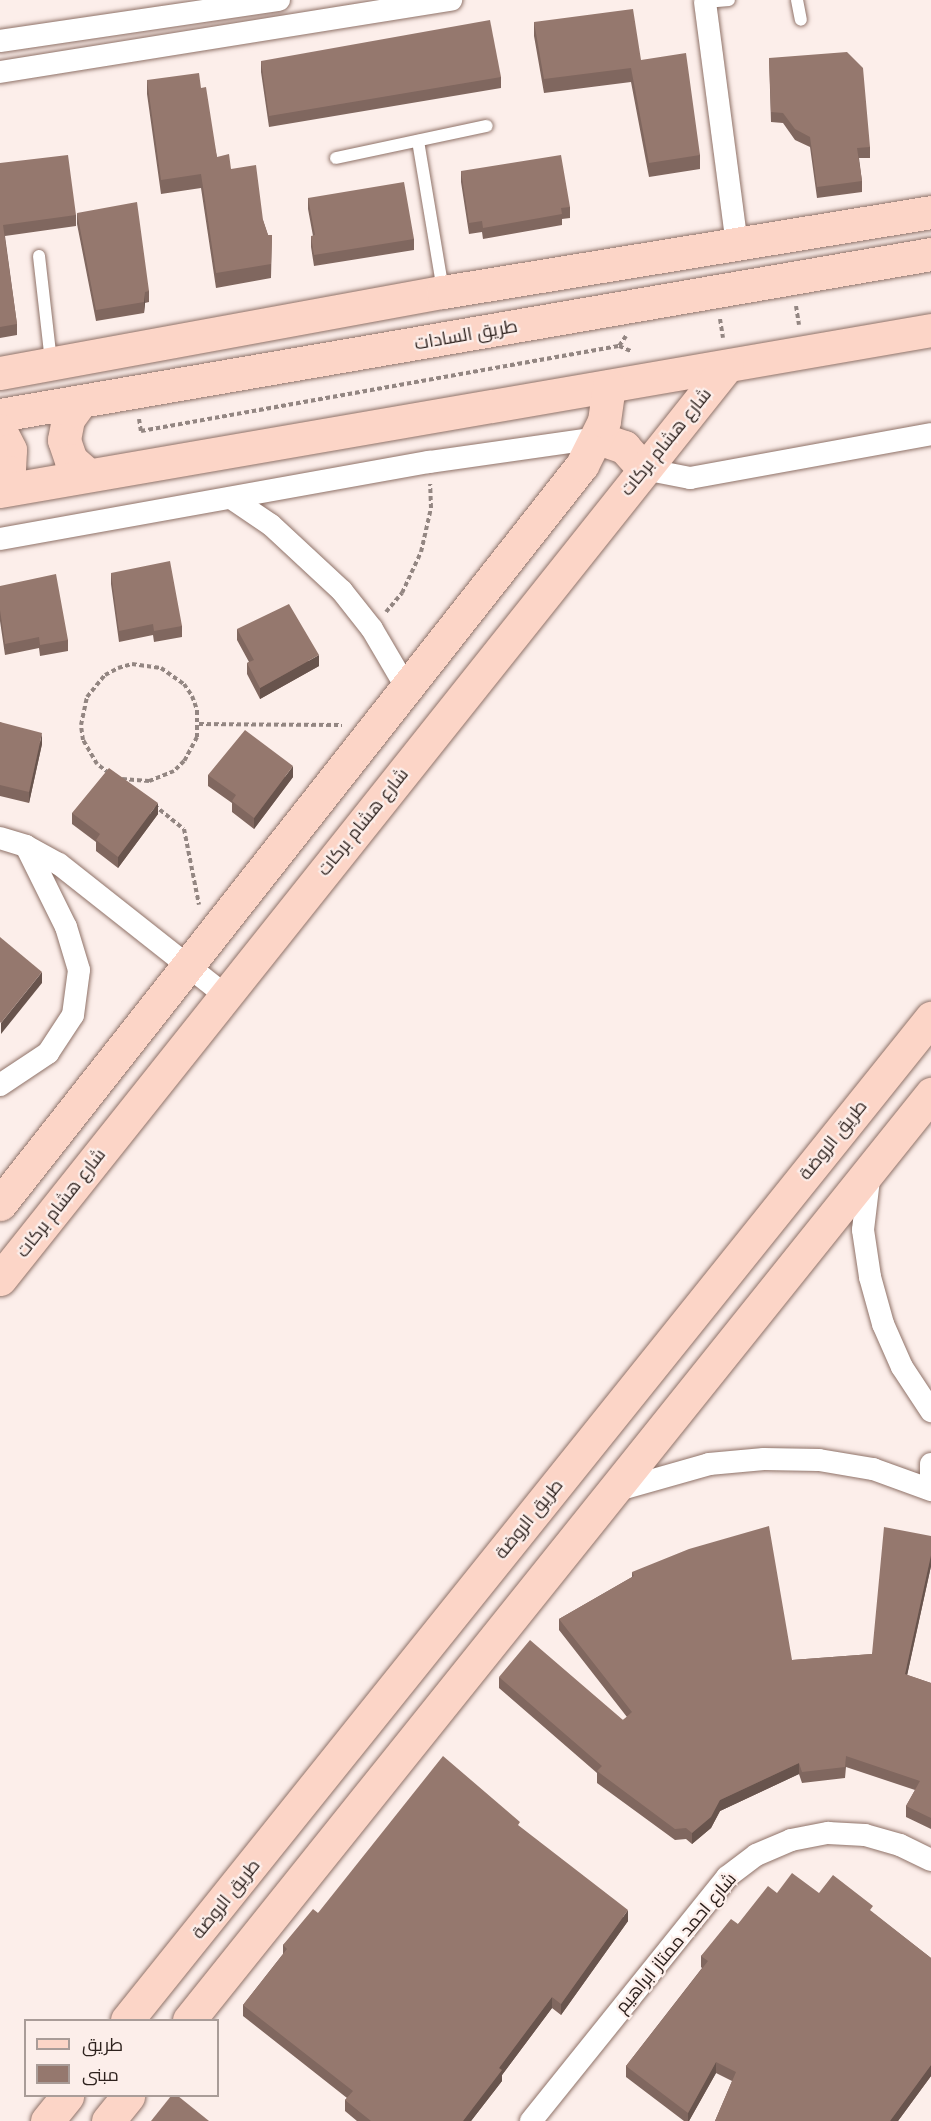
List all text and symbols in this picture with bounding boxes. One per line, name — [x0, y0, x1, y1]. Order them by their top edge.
street label: طريق السادات — [413, 315, 519, 355]
street label: شارع هشام بركات — [616, 384, 716, 500]
street label: شارع هشام بركات — [313, 764, 413, 880]
street label: طريق الروضة — [794, 1096, 872, 1184]
street label: شارع هشام بركات — [12, 1144, 110, 1262]
street label: طريق الروضة — [490, 1475, 568, 1563]
street label: طريق الروضة — [187, 1855, 265, 1943]
street label: شارع احمد ممتاز ابراهيم — [611, 1868, 741, 2018]
legend — [24, 2019, 219, 2097]
text: طريق — [82, 2033, 123, 2056]
text: مبنى — [82, 2063, 119, 2086]

